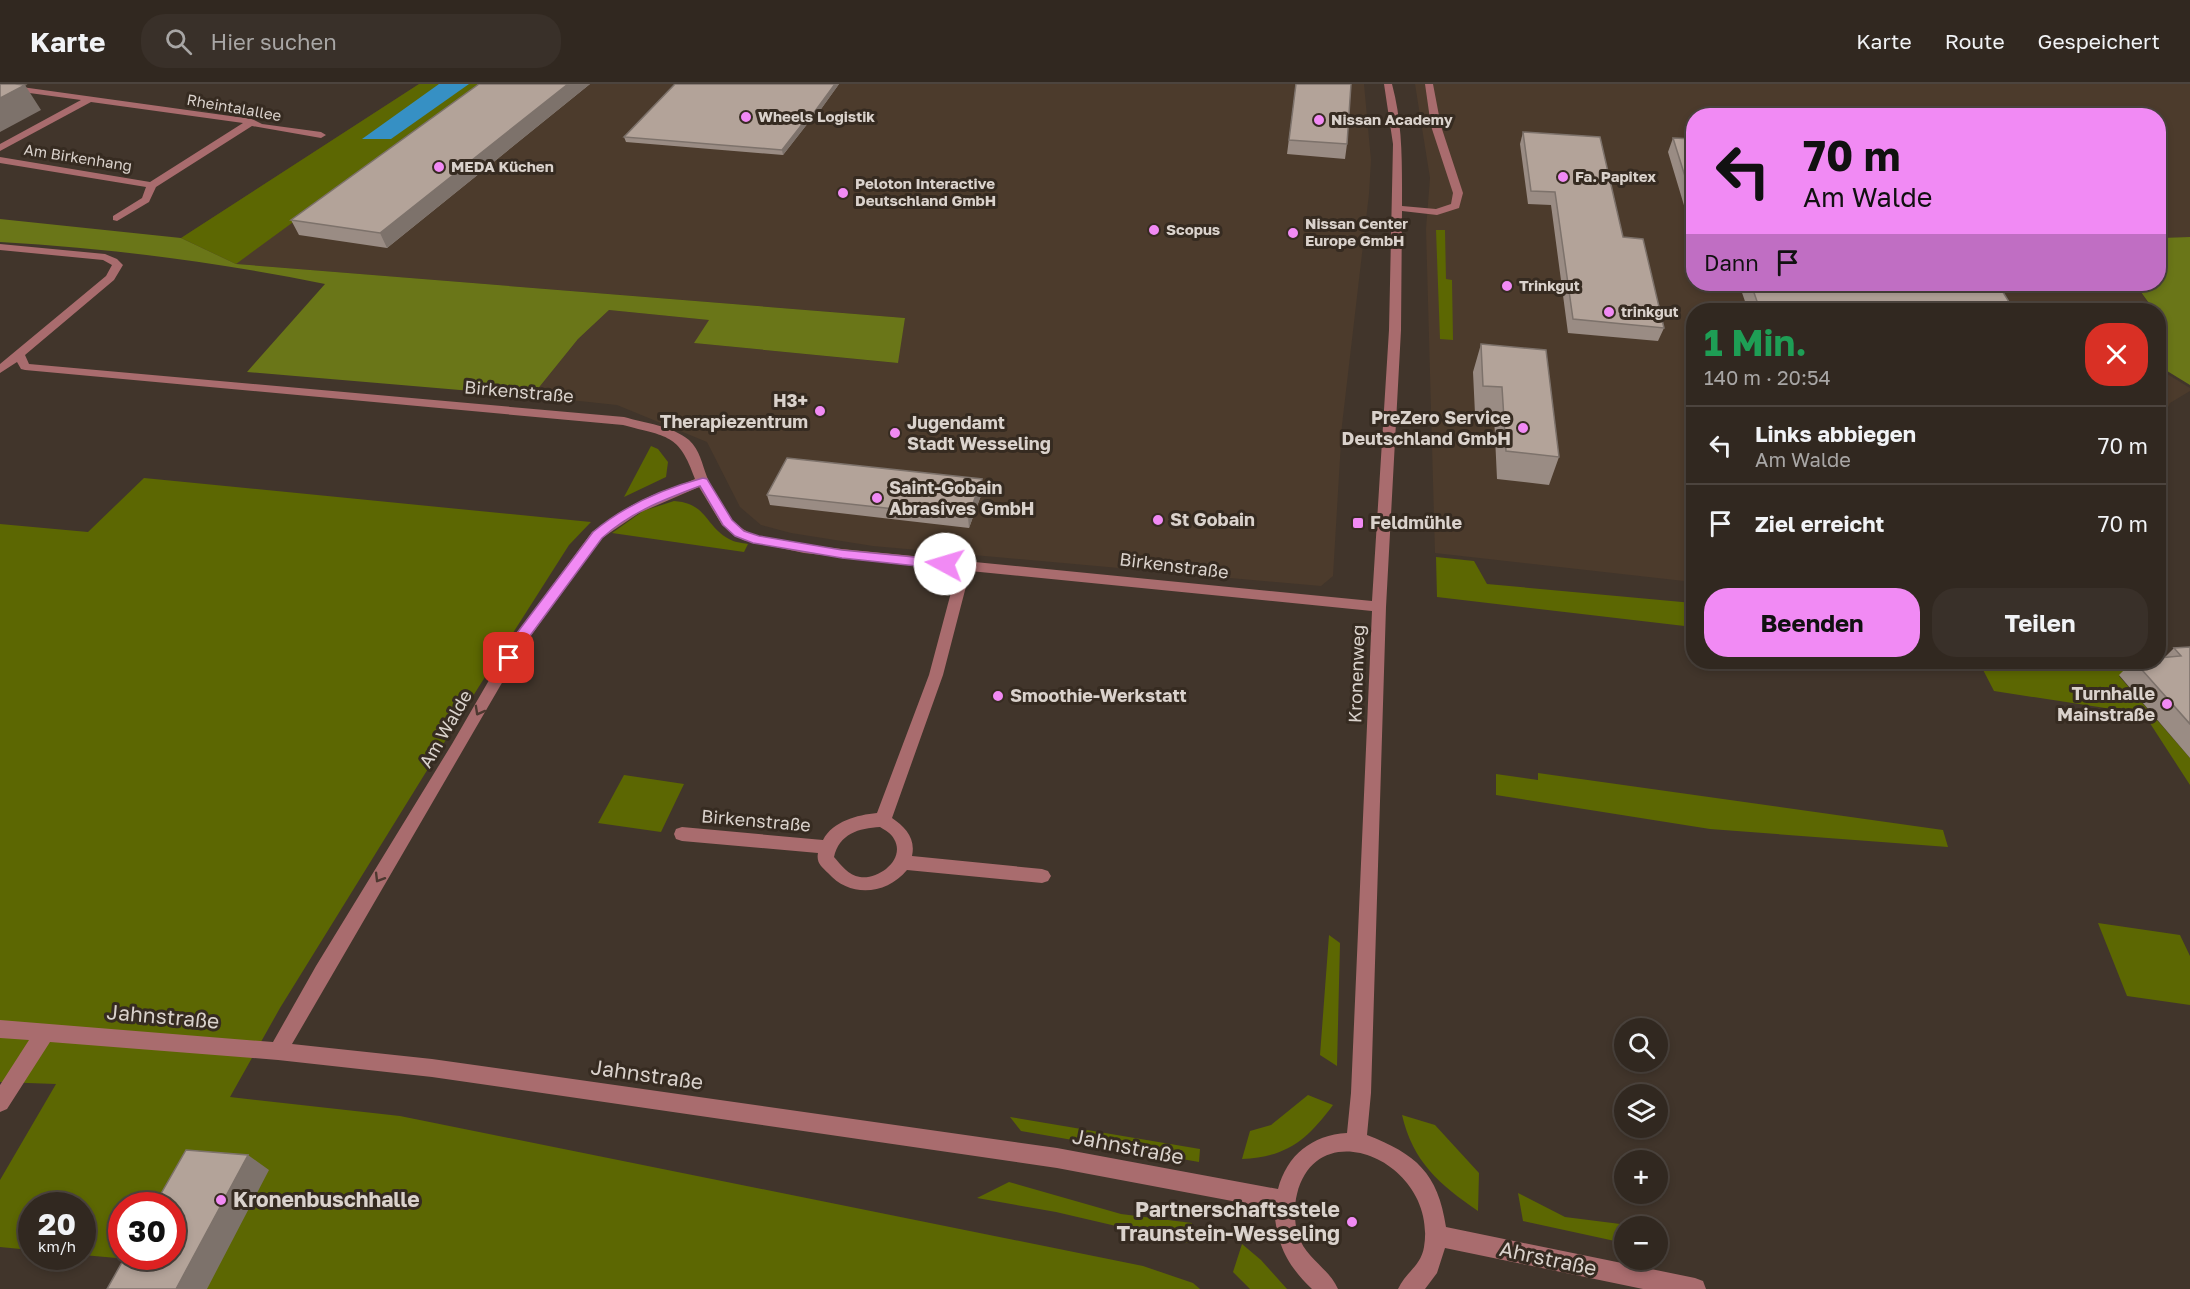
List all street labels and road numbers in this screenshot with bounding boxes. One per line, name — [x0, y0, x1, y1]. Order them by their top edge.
street label: Rheintalallee — [185, 90, 283, 124]
street label: Am Birkenhang — [23, 140, 134, 174]
street label: Birkenstraße — [463, 375, 575, 407]
street label: Birkenstraße — [1118, 547, 1230, 583]
street label: Kronenweg — [1343, 624, 1369, 724]
street label: Am Walde — [414, 686, 476, 771]
street label: Birkenstraße — [700, 804, 812, 836]
street label: Jahnstraße — [106, 998, 221, 1034]
street label: Jahnstraße — [589, 1053, 705, 1095]
street label: Jahnstraße — [1070, 1122, 1186, 1170]
street label: Ahrstraße — [1497, 1235, 1599, 1281]

